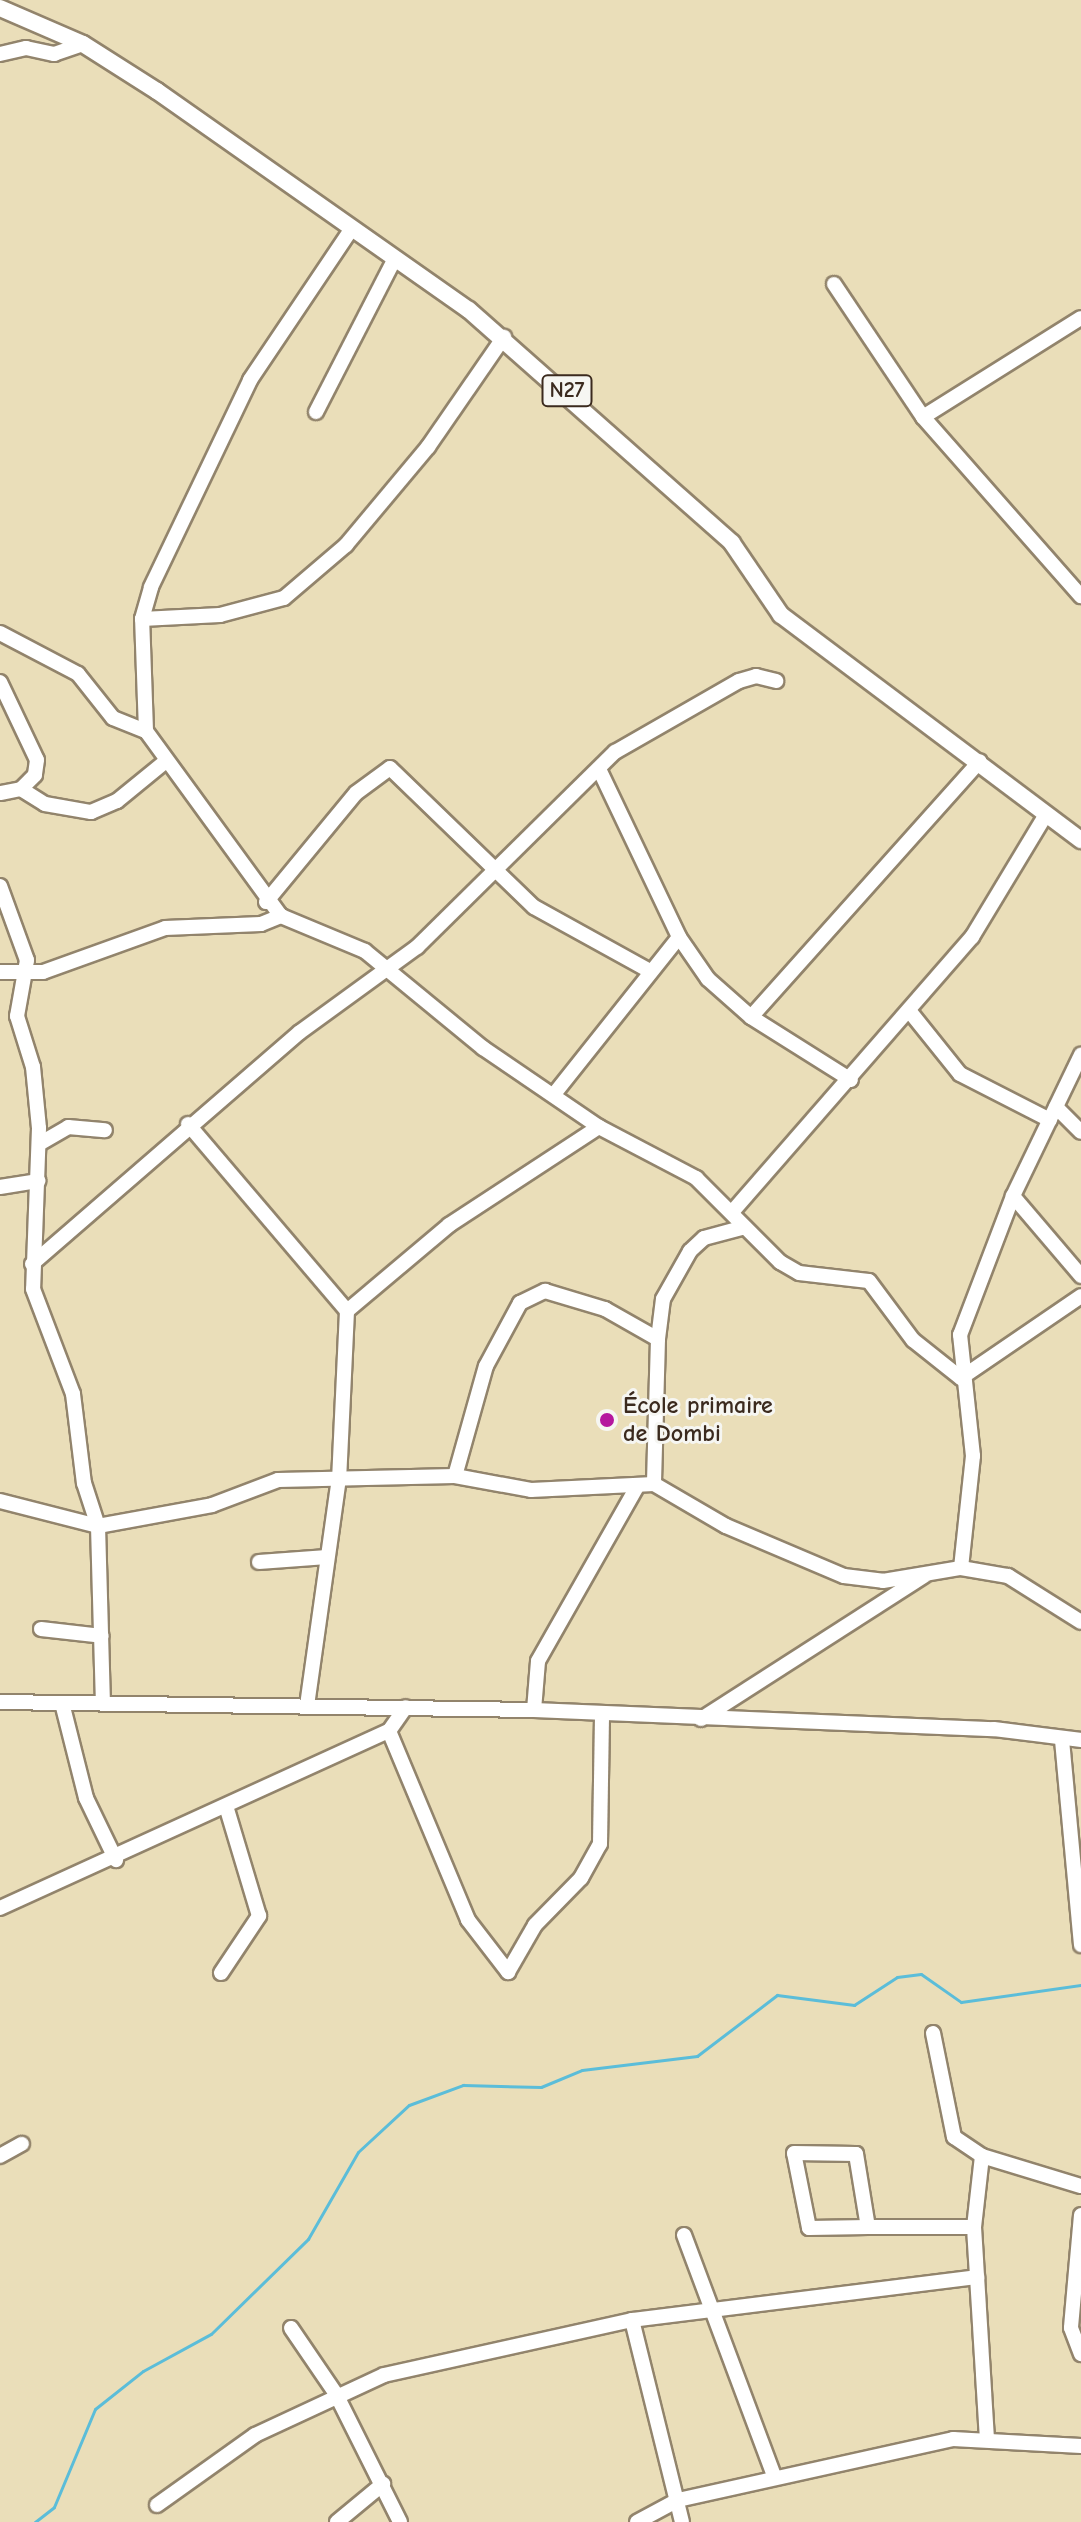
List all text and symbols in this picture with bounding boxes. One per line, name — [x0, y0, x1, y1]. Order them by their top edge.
road number: N27 — [541, 373, 593, 409]
place label: École primaire de Dombi — [623, 1392, 773, 1448]
marker: École primaire de Dombi — [598, 1411, 616, 1429]

